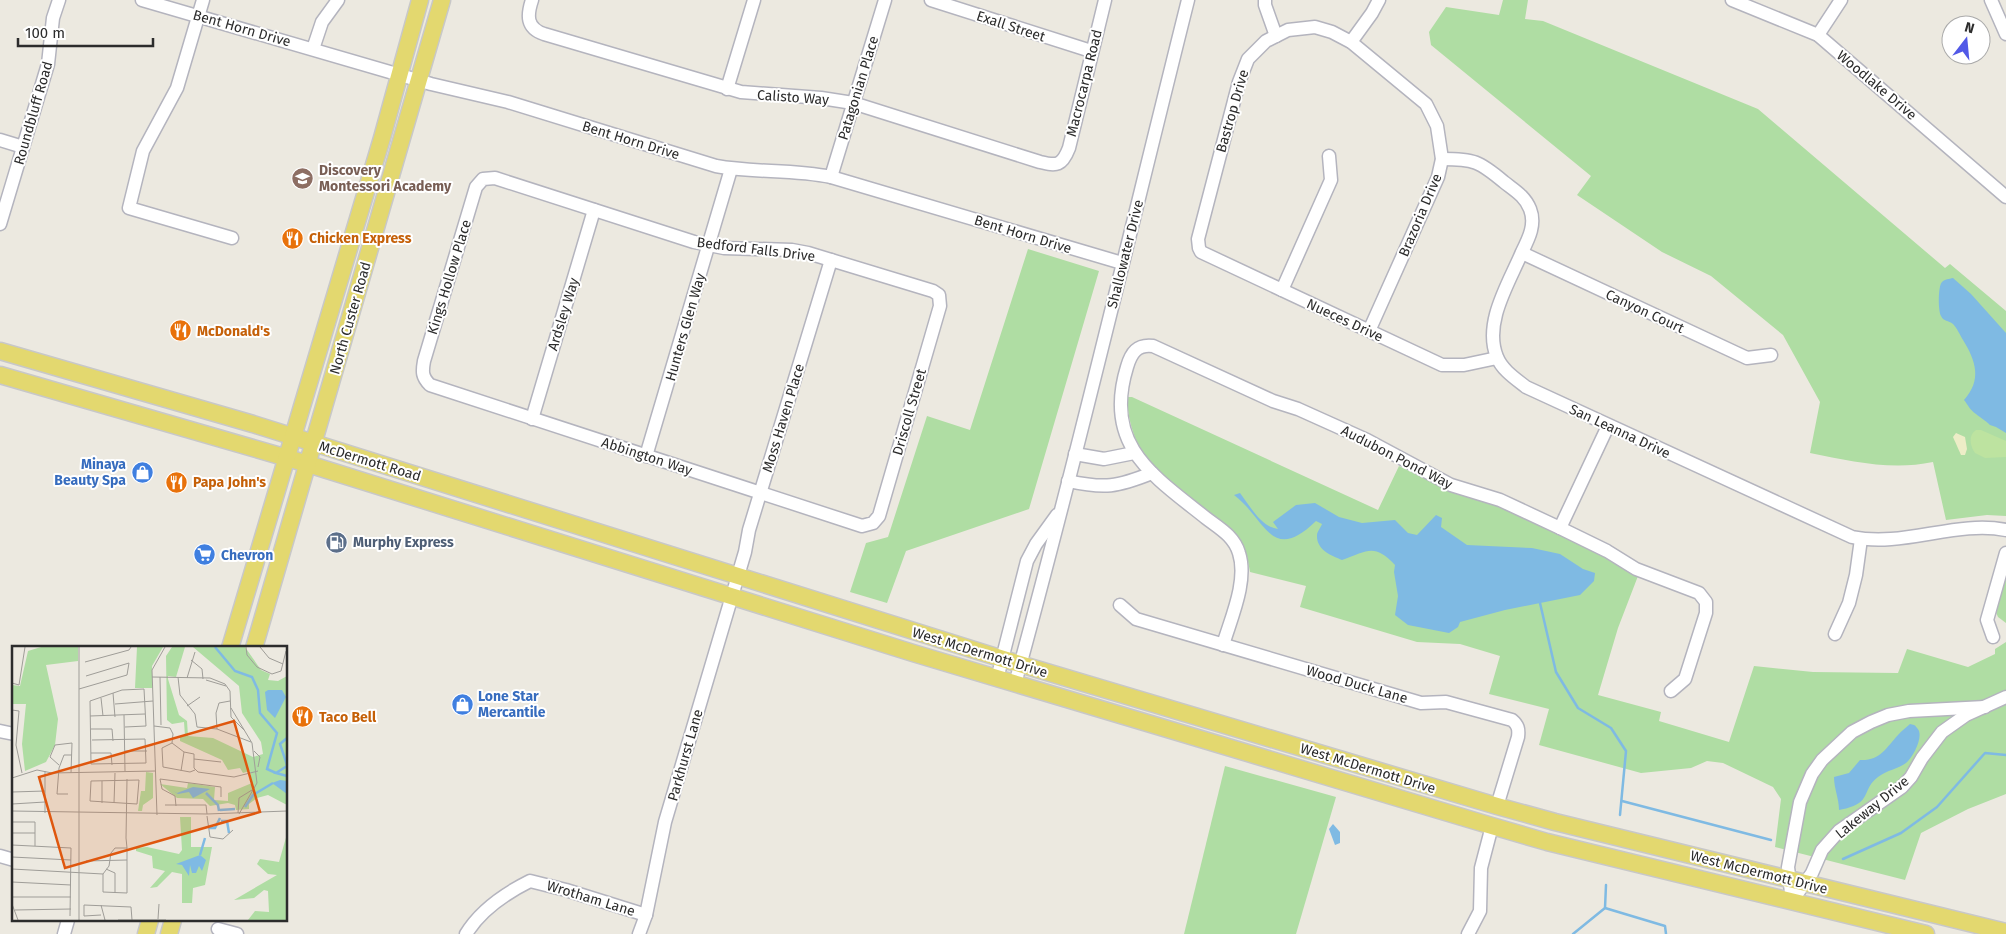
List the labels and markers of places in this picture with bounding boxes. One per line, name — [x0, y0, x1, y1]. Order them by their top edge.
place label: Discovery Montessori Academy — [319, 162, 452, 195]
school or university icon: Discovery Montessori Academy — [291, 166, 315, 190]
restaurant icon: Chicken Express — [281, 226, 305, 250]
place label: Chicken Express — [309, 230, 412, 247]
restaurant icon: McDonald's — [169, 319, 193, 343]
place label: McDonald's — [197, 323, 270, 340]
place label: Minaya Beauty Spa — [54, 456, 126, 489]
shop icon: Minaya Beauty Spa — [130, 460, 154, 484]
restaurant icon: Papa John's — [165, 470, 189, 494]
place label: Papa John's — [193, 474, 266, 491]
fuel station icon: Murphy Express — [325, 530, 349, 554]
place label: Murphy Express — [353, 534, 454, 551]
supermarket icon: Chevron — [193, 543, 217, 567]
place label: Chevron — [221, 547, 273, 564]
place label: Lone Star Mercantile — [478, 688, 546, 721]
shop icon: Lone Star Mercantile — [450, 692, 474, 716]
restaurant icon: Taco Bell — [291, 705, 315, 729]
place label: Taco Bell — [319, 709, 377, 726]

